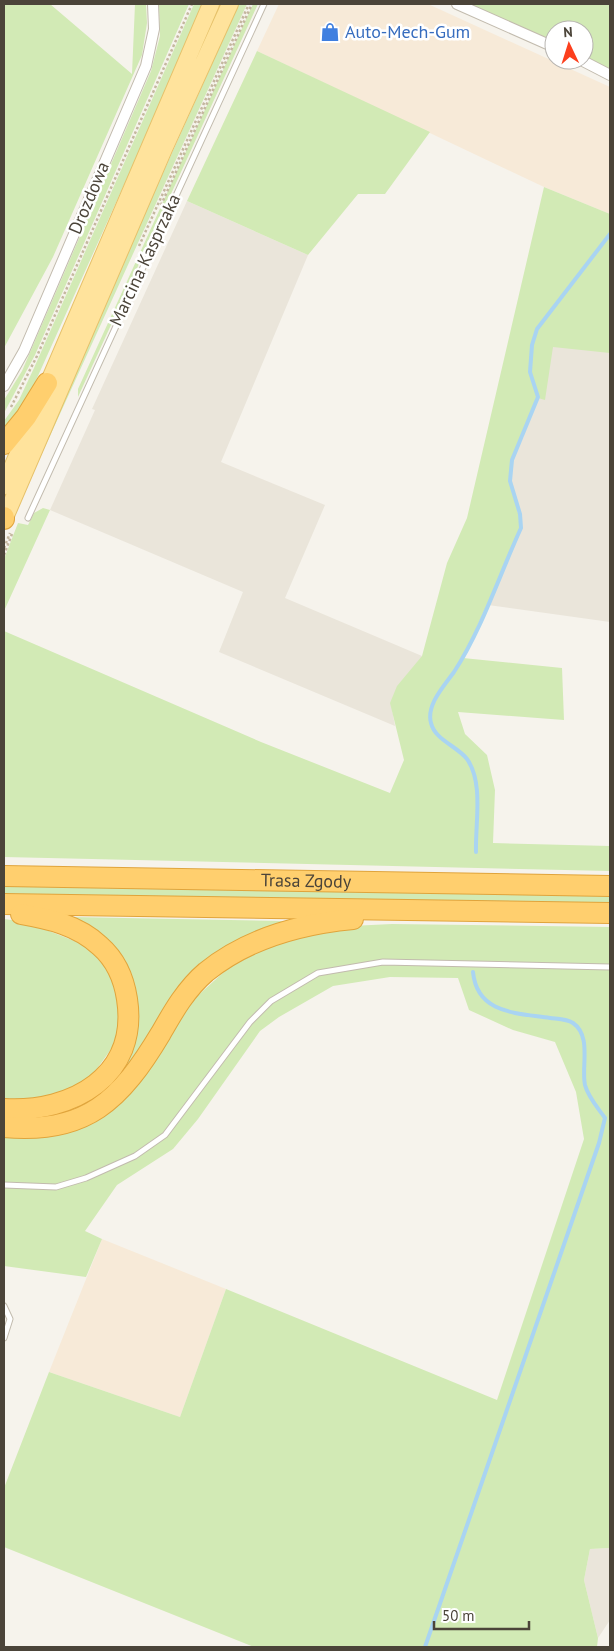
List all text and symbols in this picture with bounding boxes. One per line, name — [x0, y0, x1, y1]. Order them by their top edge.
place label: Auto-Mech-Gum — [345, 20, 470, 43]
north arrow — [544, 20, 594, 70]
shop icon: Auto-Mech-Gum — [319, 21, 341, 43]
text: N — [563, 23, 573, 41]
street label: Drozdowa — [63, 158, 114, 238]
street label: Marcina Kasprzaka — [104, 190, 185, 330]
street label: Trasa Zgody — [261, 868, 352, 893]
scale bar — [434, 1598, 529, 1630]
text: 50 m — [442, 1606, 475, 1625]

